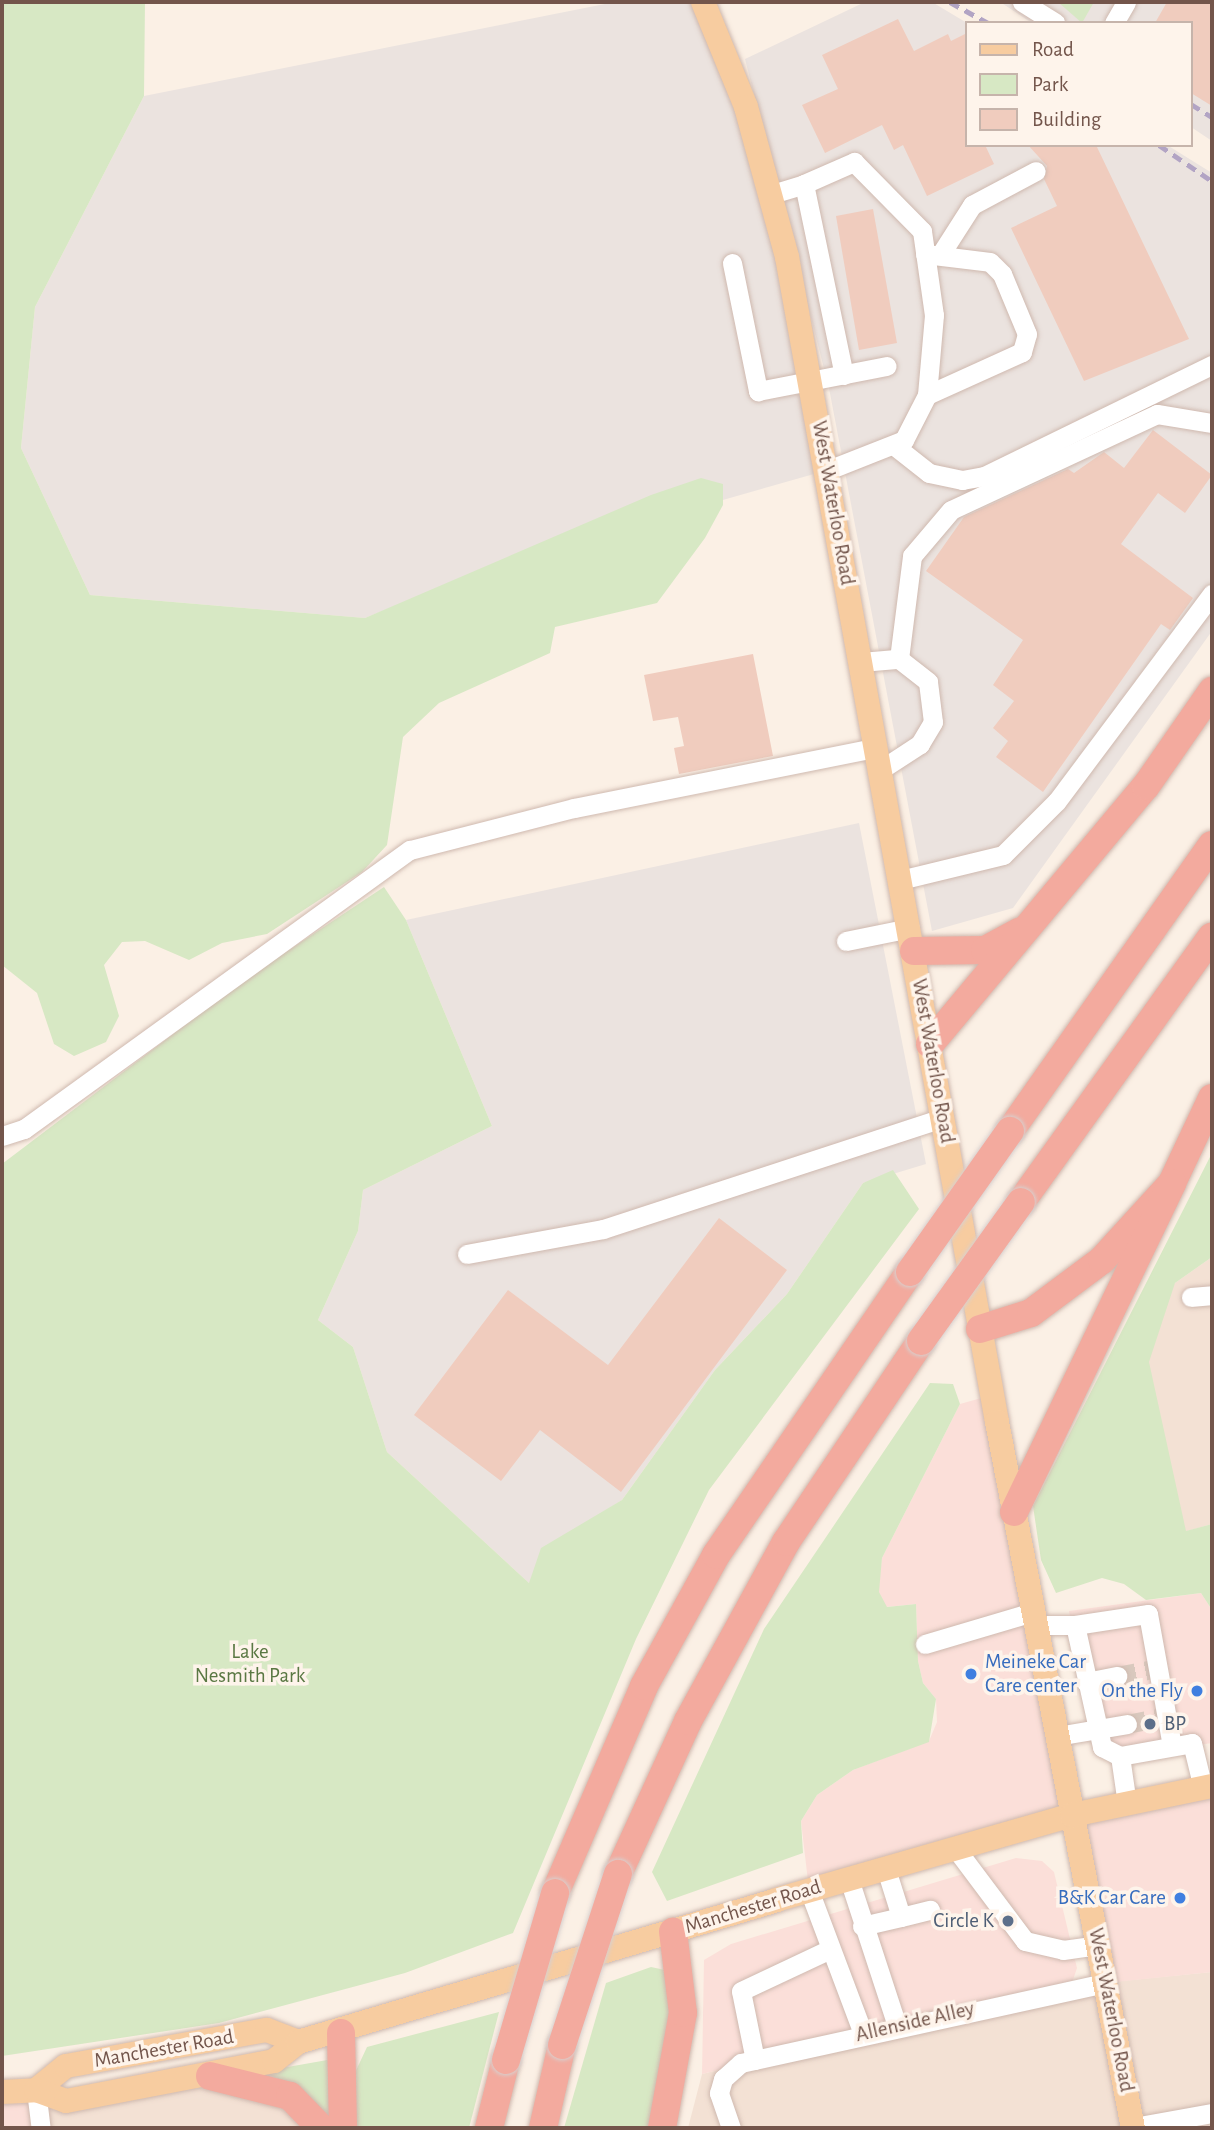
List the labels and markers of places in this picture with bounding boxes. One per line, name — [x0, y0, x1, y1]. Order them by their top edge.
place label: Meineke Car Care center — [985, 1649, 1086, 1699]
marker: Meineke Car Care center — [963, 1666, 979, 1682]
place label: On the Fly — [1101, 1678, 1183, 1704]
marker: On the Fly — [1189, 1683, 1205, 1699]
place label: BP — [1164, 1711, 1186, 1737]
marker: BP — [1142, 1716, 1158, 1732]
place label: B&K Car Care — [1058, 1885, 1166, 1911]
marker: B&K Car Care — [1172, 1890, 1188, 1906]
place label: Circle K — [933, 1908, 994, 1934]
marker: Circle K — [1000, 1913, 1016, 1929]

